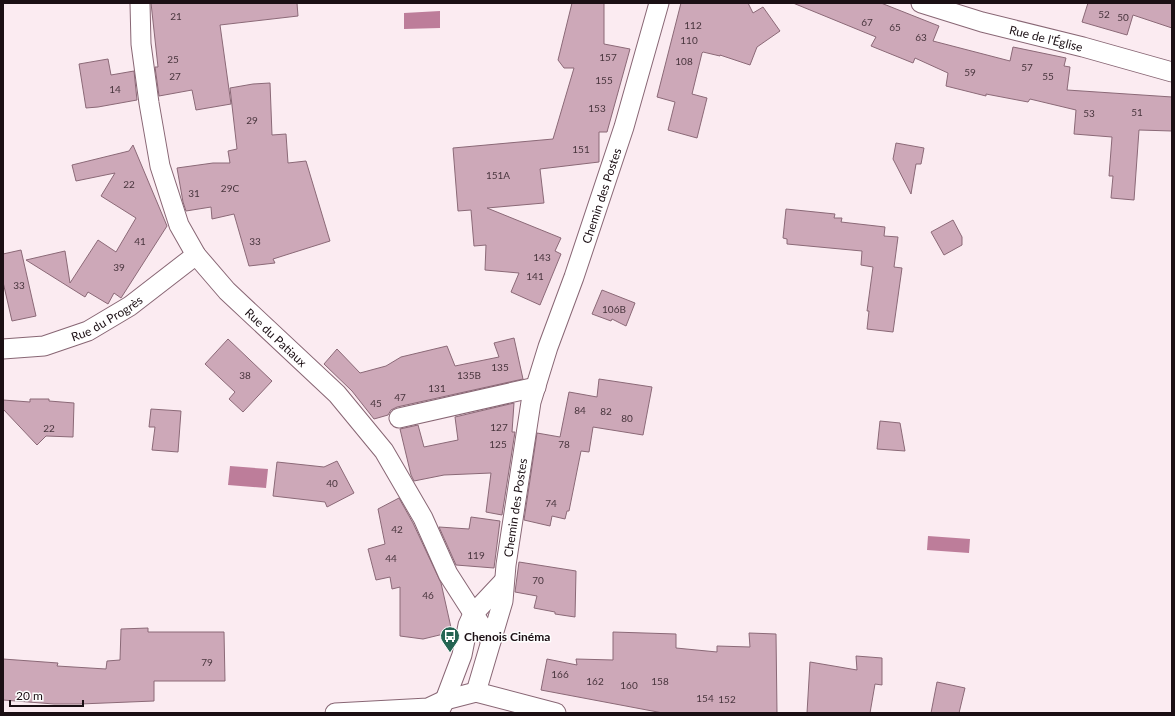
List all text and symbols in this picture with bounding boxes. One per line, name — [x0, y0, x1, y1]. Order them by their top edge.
house number: 52 — [1098, 8, 1110, 20]
house number: 21 — [170, 10, 182, 22]
house number: 50 — [1117, 11, 1129, 23]
house number: 67 — [861, 16, 873, 28]
house number: 112 — [684, 19, 702, 31]
house number: 65 — [889, 21, 901, 33]
street label: Rue de l'Église — [1008, 22, 1084, 54]
house number: 63 — [915, 31, 927, 43]
house number: 110 — [680, 34, 698, 46]
house number: 157 — [599, 51, 617, 63]
house number: 25 — [167, 53, 179, 65]
house number: 108 — [675, 55, 693, 67]
house number: 57 — [1021, 61, 1033, 73]
house number: 59 — [964, 66, 976, 78]
house number: 27 — [169, 70, 181, 82]
house number: 55 — [1042, 70, 1054, 82]
house number: 155 — [595, 74, 613, 86]
house number: 14 — [109, 83, 121, 95]
house number: 153 — [588, 102, 606, 114]
house number: 51 — [1131, 106, 1143, 118]
house number: 53 — [1083, 107, 1095, 119]
house number: 29 — [246, 114, 258, 126]
house number: 151 — [572, 143, 590, 155]
street label: Chemin des Postes — [578, 146, 624, 245]
house number: 151A — [486, 169, 510, 181]
house number: 22 — [123, 178, 135, 190]
house number: 29C — [221, 182, 239, 194]
house number: 31 — [188, 187, 200, 199]
house number: 41 — [134, 235, 146, 247]
house number: 33 — [249, 235, 261, 247]
house number: 143 — [533, 251, 551, 263]
house number: 39 — [113, 261, 125, 273]
house number: 141 — [526, 270, 544, 282]
house number: 33 — [13, 279, 25, 291]
street label: Rue du Progrès — [69, 292, 145, 344]
house number: 106B — [602, 303, 626, 315]
street label: Rue du Patiaux — [242, 305, 310, 370]
house number: 135 — [491, 361, 509, 373]
house number: 38 — [239, 369, 251, 381]
house number: 135B — [457, 369, 481, 381]
house number: 131 — [428, 382, 446, 394]
house number: 47 — [394, 391, 406, 403]
house number: 45 — [370, 397, 382, 409]
house number: 84 — [574, 404, 586, 416]
house number: 82 — [600, 405, 612, 417]
house number: 80 — [621, 412, 633, 424]
house number: 127 — [490, 421, 508, 433]
house number: 22 — [43, 422, 55, 434]
house number: 125 — [489, 438, 507, 450]
house number: 78 — [558, 438, 570, 450]
street label: Chemin des Postes — [500, 457, 530, 558]
house number: 40 — [326, 477, 338, 489]
house number: 74 — [545, 497, 557, 509]
house number: 42 — [391, 523, 403, 535]
house number: 119 — [467, 549, 485, 561]
house number: 44 — [385, 552, 397, 564]
house number: 70 — [532, 574, 544, 586]
house number: 46 — [422, 589, 434, 601]
bus stop icon: Chenois Cinéma — [439, 625, 461, 653]
place label: Chenois Cinéma — [464, 629, 550, 644]
house number: 79 — [201, 656, 213, 668]
house number: 166 — [551, 668, 569, 680]
house number: 162 — [586, 675, 604, 687]
house number: 158 — [651, 675, 669, 687]
house number: 160 — [620, 679, 638, 691]
scale bar — [10, 682, 83, 708]
text: 20 m — [16, 688, 43, 703]
house number: 154 — [696, 692, 714, 704]
house number: 152 — [718, 693, 736, 705]

